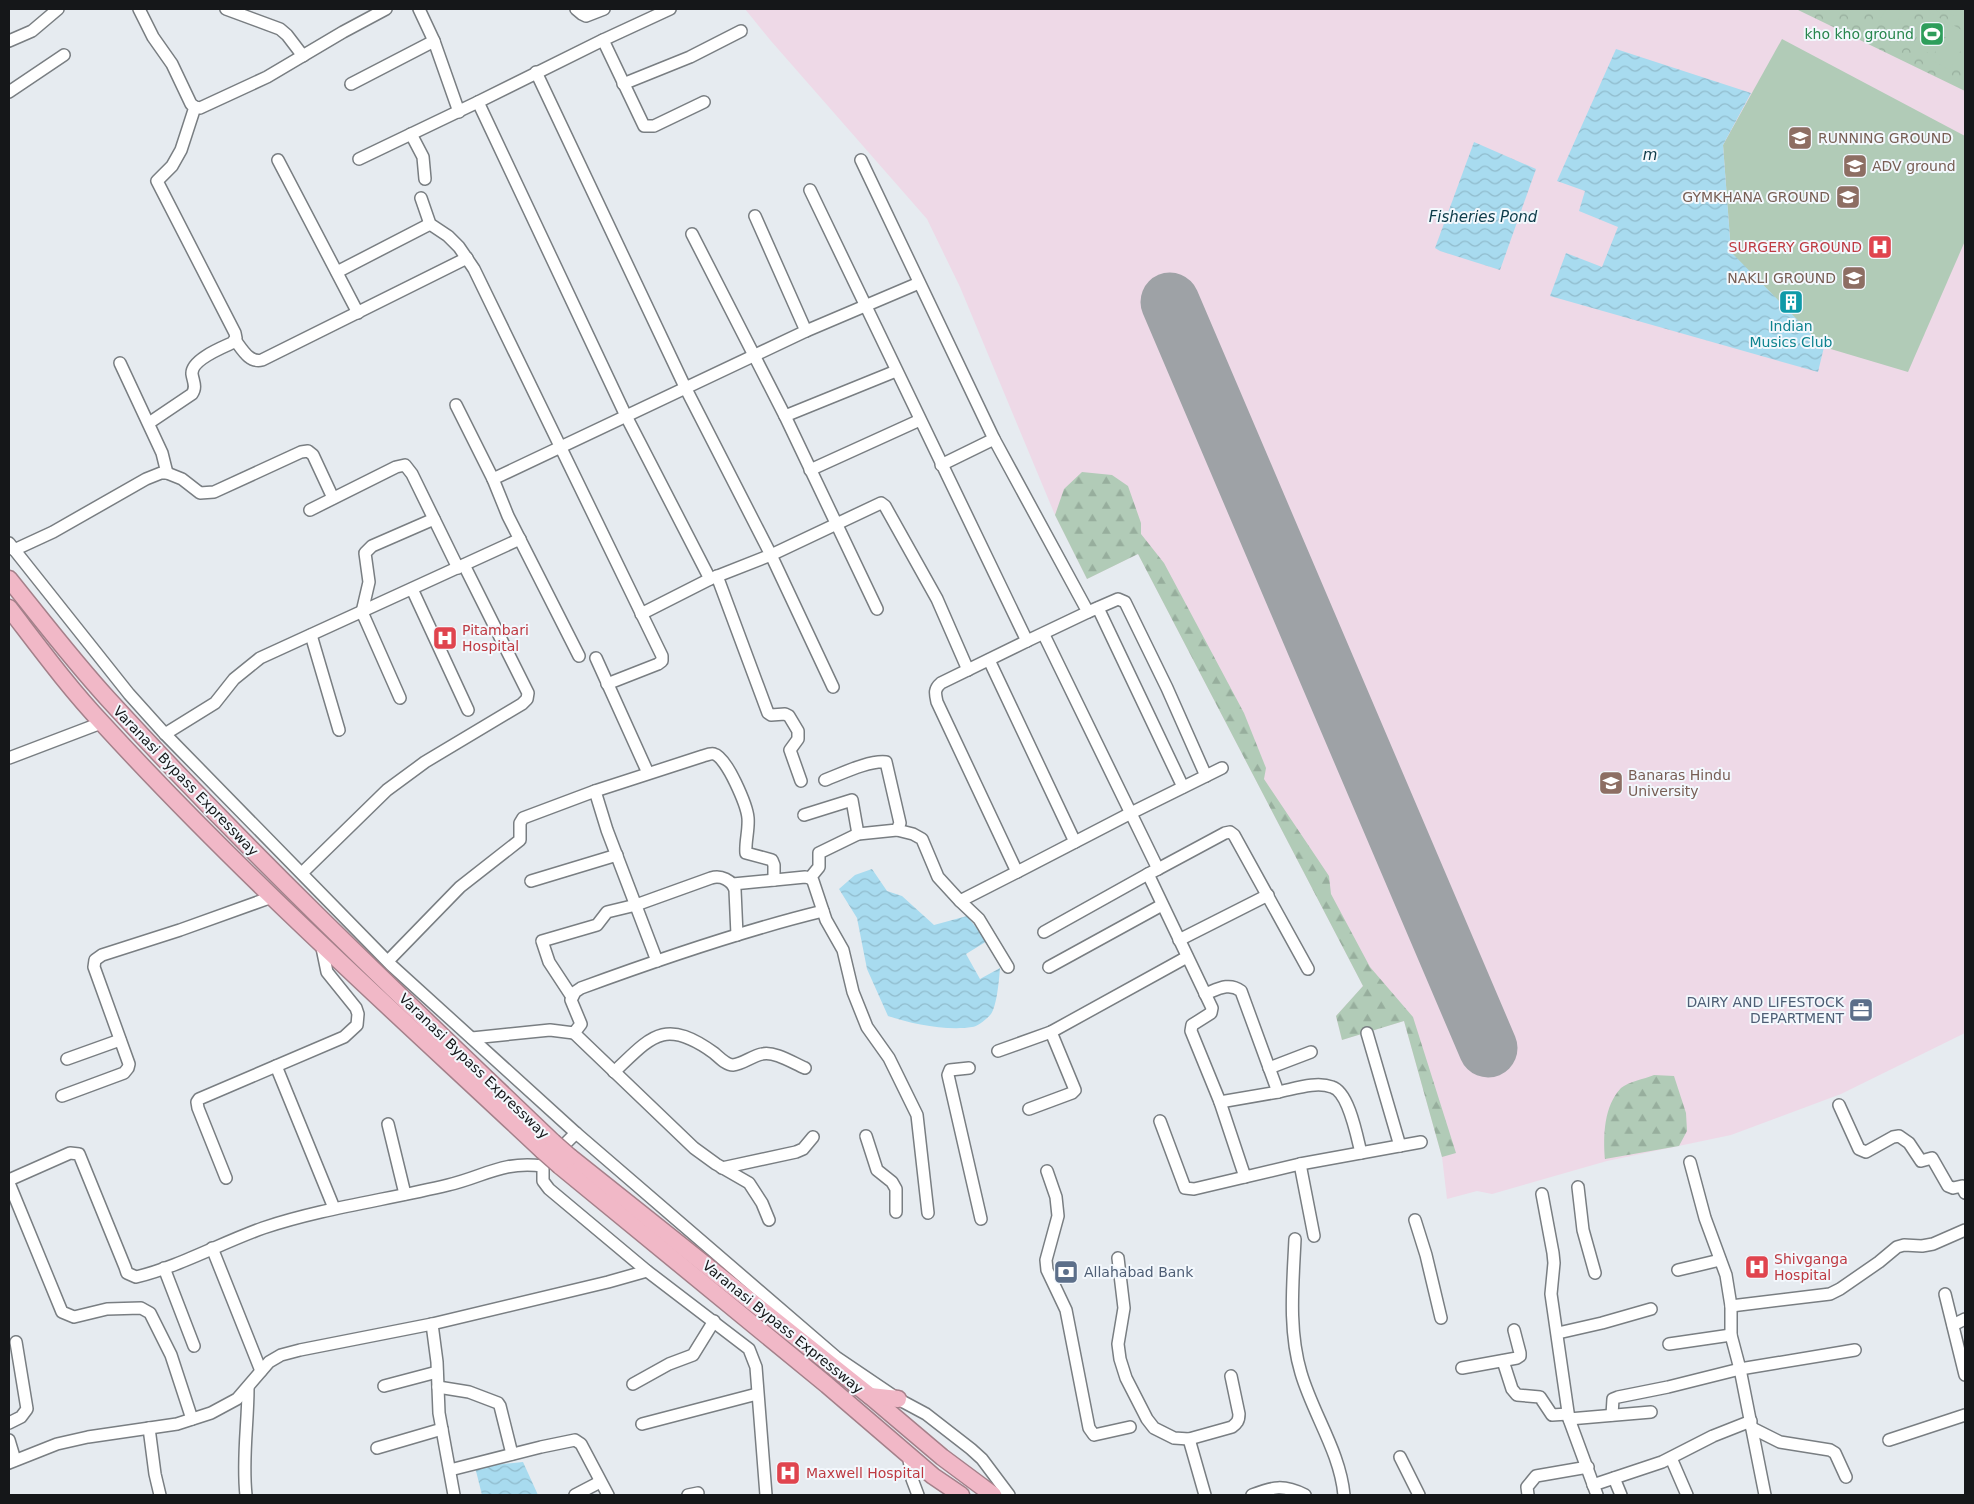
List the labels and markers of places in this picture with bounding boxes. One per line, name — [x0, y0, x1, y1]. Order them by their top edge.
sports icon: kho kho ground — [1919, 21, 1945, 47]
place label: kho kho ground — [1804, 26, 1914, 42]
school or university icon: RUNNING GROUND — [1787, 125, 1813, 151]
place label: RUNNING GROUND — [1818, 130, 1952, 146]
school or university icon: ADV ground — [1842, 153, 1868, 179]
place label: ADV ground — [1872, 158, 1956, 174]
school or university icon: GYMKHANA GROUND — [1835, 184, 1861, 210]
place label: GYMKHANA GROUND — [1682, 189, 1830, 205]
hospital icon: SURGERY GROUND — [1867, 234, 1893, 260]
place label: SURGERY GROUND — [1729, 239, 1862, 255]
school or university icon: NAKLI GROUND — [1841, 265, 1867, 291]
place label: NAKLI GROUND — [1727, 270, 1836, 286]
building icon: Indian Musics Club — [1778, 289, 1804, 315]
place label: Indian Musics Club — [1749, 318, 1833, 350]
place label: Pitambari Hospital — [462, 622, 529, 654]
hospital icon: Pitambari Hospital — [432, 625, 458, 651]
place label: Banaras Hindu University — [1628, 767, 1731, 799]
school or university icon: Banaras Hindu University — [1598, 770, 1624, 796]
place label: DAIRY AND LIFESTOCK DEPARTMENT — [1686, 994, 1845, 1026]
office icon: DAIRY AND LIFESTOCK DEPARTMENT — [1848, 997, 1874, 1023]
place label: Shivganga Hospital — [1774, 1251, 1848, 1283]
hospital icon: Shivganga Hospital — [1744, 1254, 1770, 1280]
bank icon: Allahabad Bank — [1053, 1259, 1079, 1285]
place label: Allahabad Bank — [1084, 1264, 1194, 1280]
hospital icon: Maxwell Hospital — [775, 1460, 801, 1486]
place label: Maxwell Hospital — [806, 1465, 924, 1481]

